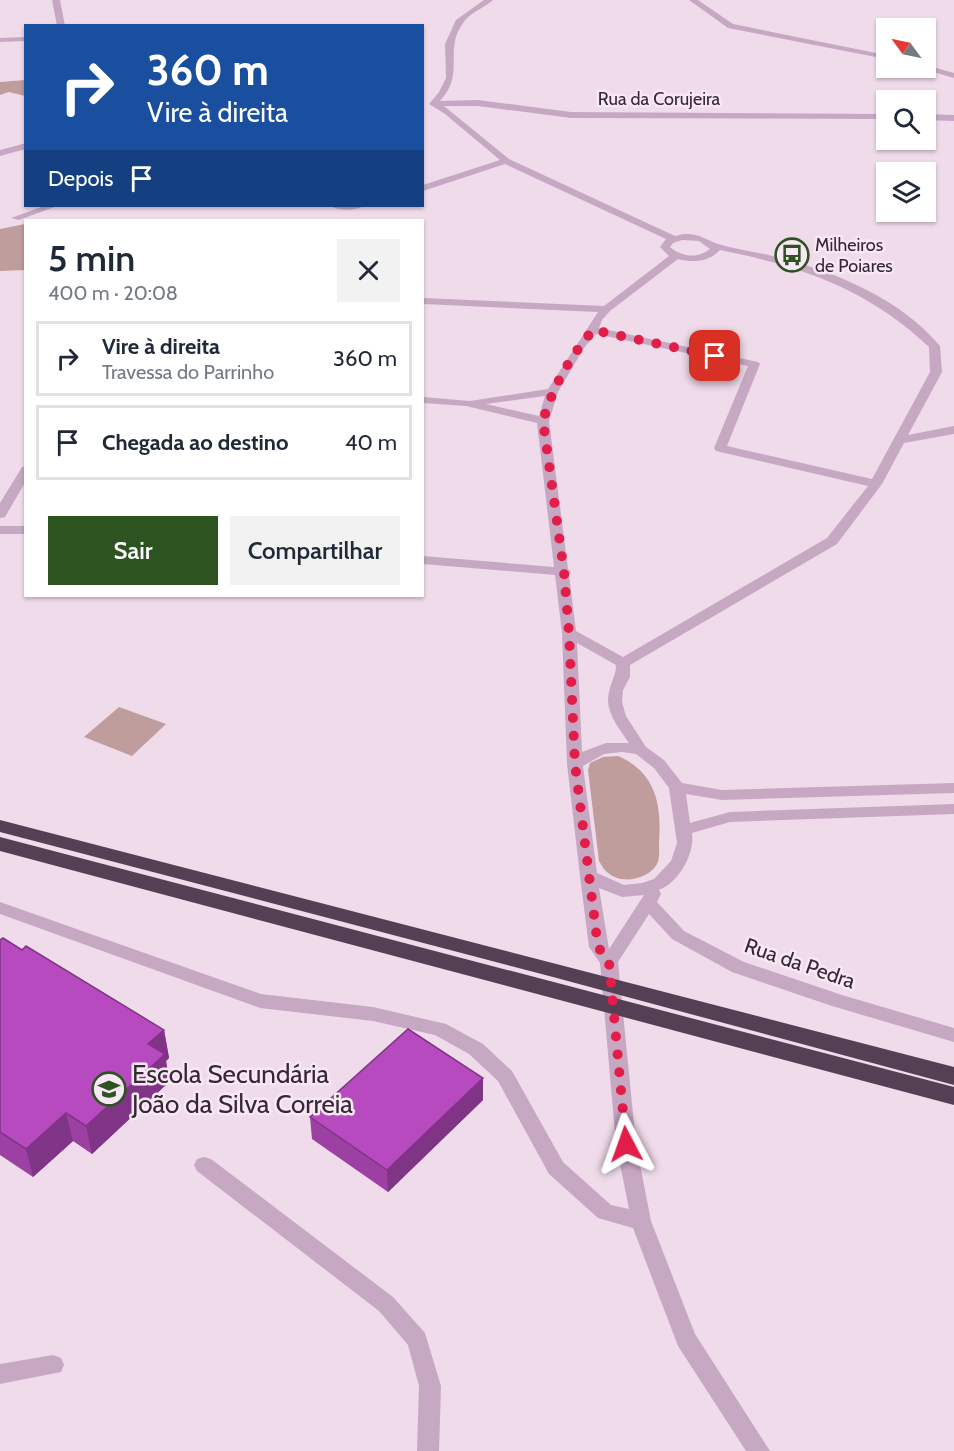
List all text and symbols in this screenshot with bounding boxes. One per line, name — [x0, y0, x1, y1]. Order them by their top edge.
north arrow — [876, 18, 936, 78]
map controls — [876, 18, 936, 222]
text: 360 m — [147, 44, 269, 96]
icon: right — [48, 48, 126, 126]
street label: Rua da Corujeira — [598, 88, 721, 110]
button: search — [876, 90, 936, 150]
text: Vire à direita — [147, 96, 288, 129]
icon: arrive — [125, 162, 158, 195]
button: layers — [876, 162, 936, 222]
text: Depois — [48, 165, 113, 192]
place label: Milheiros de Poiares — [815, 234, 893, 277]
text: 5 min — [48, 236, 135, 280]
bus stop icon: Milheiros de Poiares — [774, 237, 810, 273]
button: close — [337, 239, 400, 302]
text: 400 m · 20:08 — [48, 281, 178, 305]
pin — [689, 330, 740, 381]
text: Vire à direita — [102, 333, 220, 360]
icon: arrive — [698, 339, 731, 372]
icon: right — [51, 342, 84, 375]
text: 360 m — [333, 345, 397, 372]
text: Travessa do Parrinho — [102, 360, 274, 384]
icon: arrive — [51, 426, 84, 459]
text: Chegada ao destino — [102, 429, 288, 456]
text: 40 m — [345, 429, 397, 456]
button: Sair — [48, 516, 218, 585]
button: Compartilhar — [230, 516, 400, 585]
street label: Rua da Pedra — [741, 932, 859, 994]
place label: Escola Secundária João da Silva Correia — [131, 1058, 353, 1120]
school or university icon: Escola Secundária João da Silva Correia — [91, 1071, 127, 1107]
position arrow — [594, 1112, 658, 1176]

